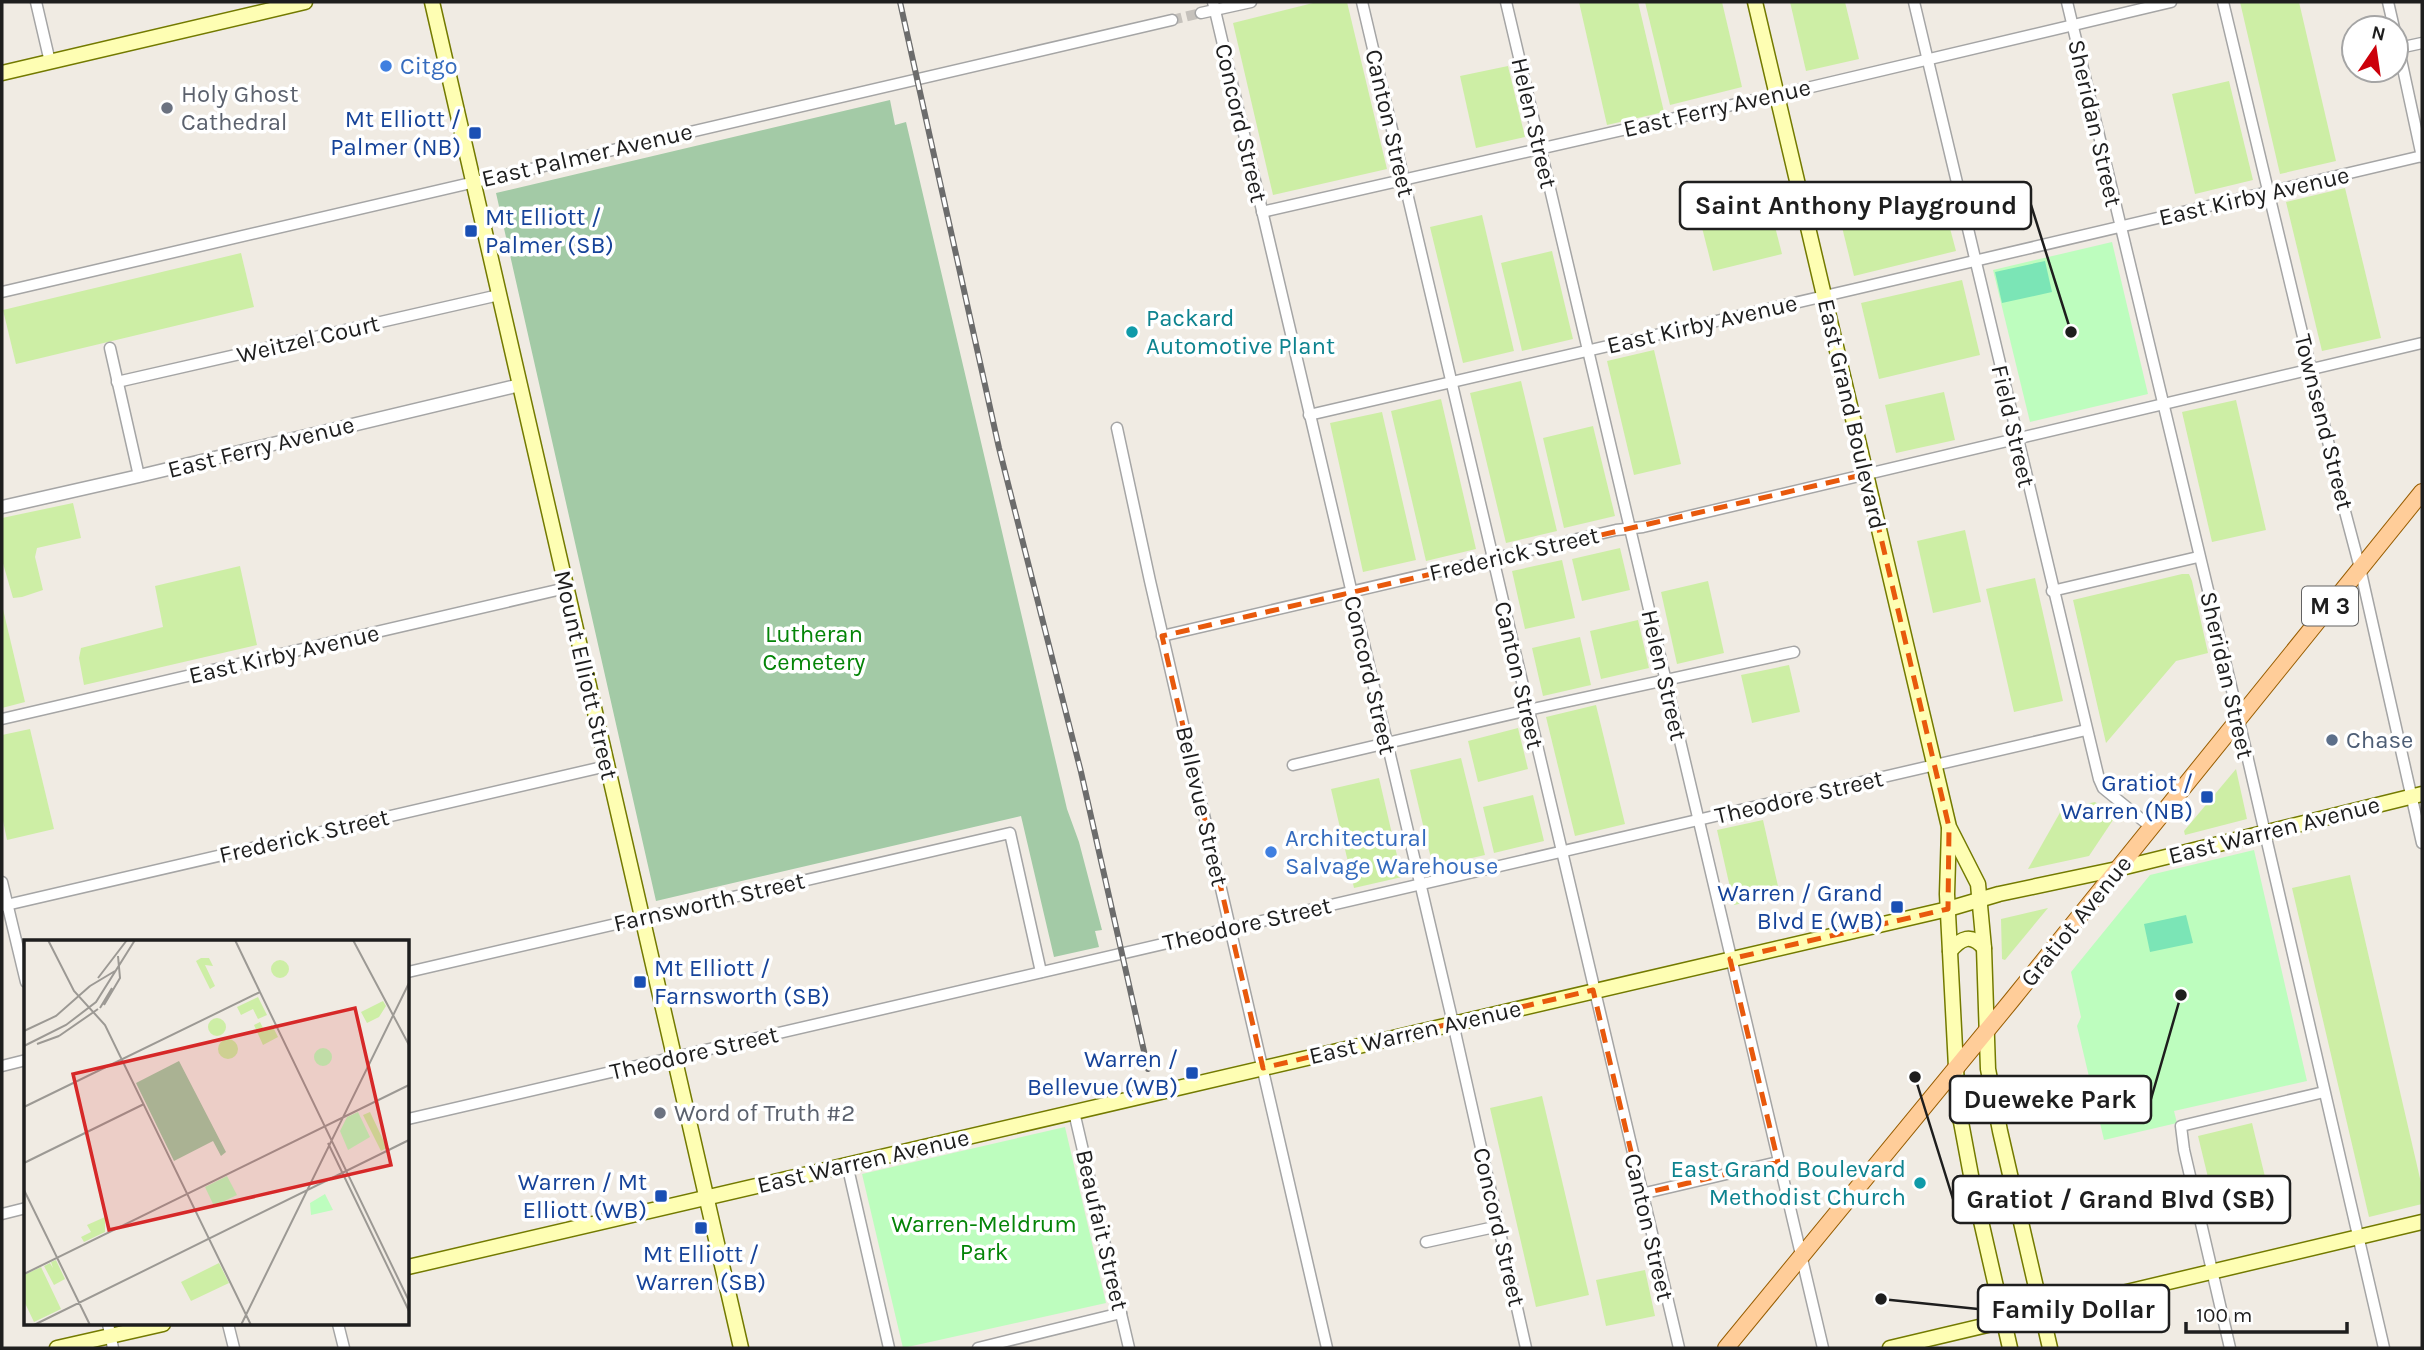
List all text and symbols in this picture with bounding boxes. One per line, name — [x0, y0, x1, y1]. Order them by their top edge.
north arrow — [2340, 14, 2410, 84]
text: N — [2369, 21, 2388, 46]
street label: Sheridan Street — [2062, 37, 2128, 209]
street label: Concord Street — [1209, 41, 1273, 205]
street label: Canton Street — [1359, 46, 1421, 200]
place label: Citgo — [400, 52, 458, 80]
street label: Helen Street — [1505, 55, 1563, 191]
marker: Citgo — [378, 58, 394, 74]
street label: East Ferry Avenue — [1621, 73, 1813, 143]
place label: Holy Ghost Cathedral — [181, 80, 298, 136]
marker: Holy Ghost Cathedral — [159, 100, 175, 116]
place label: Mt Elliott / Palmer (NB) — [330, 105, 461, 161]
street label: East Palmer Avenue — [479, 117, 695, 193]
marker: Mt Elliott / Palmer (NB) — [467, 125, 483, 141]
street label: East Kirby Avenue — [2156, 160, 2352, 232]
callout: Saint Anthony Playground — [1680, 182, 2031, 229]
text: Saint Anthony Playground — [1695, 190, 2017, 221]
place label: Mt Elliott / Palmer (SB) — [485, 203, 614, 259]
marker: Mt Elliott / Palmer (SB) — [463, 223, 479, 239]
street label: East Kirby Avenue — [1604, 288, 1800, 360]
street label: East Grand Boulevard — [1812, 296, 1892, 532]
place label: Packard Automotive Plant — [1146, 304, 1335, 360]
street label: Weitzel Court — [234, 309, 382, 369]
marker: Packard Automotive Plant — [1124, 324, 1140, 340]
street label: Townsend Street — [2289, 331, 2359, 513]
street label: Field Street — [1985, 362, 2041, 490]
street label: East Ferry Avenue — [165, 410, 357, 484]
street label: Frederick Street — [1426, 521, 1602, 587]
street label: Mount Elliott Street — [548, 568, 624, 782]
road number: M 3 — [2302, 586, 2358, 626]
street label: Sheridan Street — [2194, 589, 2260, 761]
street label: Concord Street — [1338, 593, 1402, 757]
street label: Canton Street — [1488, 598, 1550, 752]
street label: Helen Street — [1635, 607, 1693, 743]
street label: East Kirby Avenue — [186, 618, 382, 690]
park label: Lutheran Cemetery — [762, 620, 866, 676]
street label: Bellevue Street — [1170, 723, 1234, 889]
place label: Chase — [2346, 726, 2413, 754]
marker: Chase — [2324, 732, 2340, 748]
street label: Theodore Street — [1712, 764, 1886, 830]
place label: Gratiot / Warren (NB) — [2061, 769, 2193, 825]
marker: Gratiot / Warren (NB) — [2199, 789, 2215, 805]
street label: East Warren Avenue — [2165, 790, 2383, 870]
street label: Frederick Street — [216, 803, 392, 869]
place label: Architectural Salvage Warehouse — [1285, 824, 1498, 880]
marker: Architectural Salvage Warehouse — [1263, 844, 1279, 860]
street label: Gratiot Avenue — [2015, 850, 2137, 992]
street label: Farnsworth Street — [611, 866, 807, 938]
place label: Warren / Grand Blvd E (WB) — [1717, 879, 1883, 935]
street label: Theodore Street — [1160, 891, 1334, 957]
marker: Warren / Grand Blvd E (WB) — [1889, 899, 1905, 915]
inset map — [24, 940, 410, 1326]
place label: Mt Elliott / Farnsworth (SB) — [654, 954, 830, 1010]
marker: Mt Elliott / Farnsworth (SB) — [632, 974, 648, 990]
street label: East Warren Avenue — [1306, 994, 1524, 1070]
street label: Theodore Street — [607, 1020, 781, 1086]
place label: Warren / Bellevue (WB) — [1027, 1045, 1178, 1101]
marker: Warren / Bellevue (WB) — [1184, 1065, 1200, 1081]
callout: Dueweke Park — [1950, 1076, 2151, 1123]
text: Dueweke Park — [1963, 1084, 2137, 1115]
place label: Word of Truth #2 — [674, 1099, 855, 1127]
marker: Word of Truth #2 — [652, 1105, 668, 1121]
street label: East Warren Avenue — [754, 1123, 972, 1199]
street label: Concord Street — [1467, 1145, 1531, 1309]
street label: Beaufait Street — [1070, 1147, 1134, 1313]
street label: Canton Street — [1618, 1150, 1680, 1304]
place label: East Grand Boulevard Methodist Church — [1670, 1155, 1906, 1211]
place label: Warren / Mt Elliott (WB) — [518, 1168, 647, 1224]
marker: East Grand Boulevard Methodist Church — [1912, 1175, 1928, 1191]
callout: Gratiot / Grand Blvd (SB) — [1953, 1176, 2290, 1223]
text: Gratiot / Grand Blvd (SB) — [1967, 1184, 2275, 1215]
marker: Warren / Mt Elliott (WB) — [653, 1188, 669, 1204]
park label: Warren-Meldrum Park — [891, 1210, 1077, 1266]
marker: Mt Elliott / Warren (SB) — [693, 1220, 709, 1236]
place label: Mt Elliott / Warren (SB) — [636, 1240, 766, 1296]
callout: Family Dollar — [1978, 1285, 2169, 1332]
scale bar — [2186, 1290, 2347, 1334]
text: Family Dollar — [1991, 1294, 2155, 1325]
text: 100 m — [2196, 1303, 2253, 1327]

